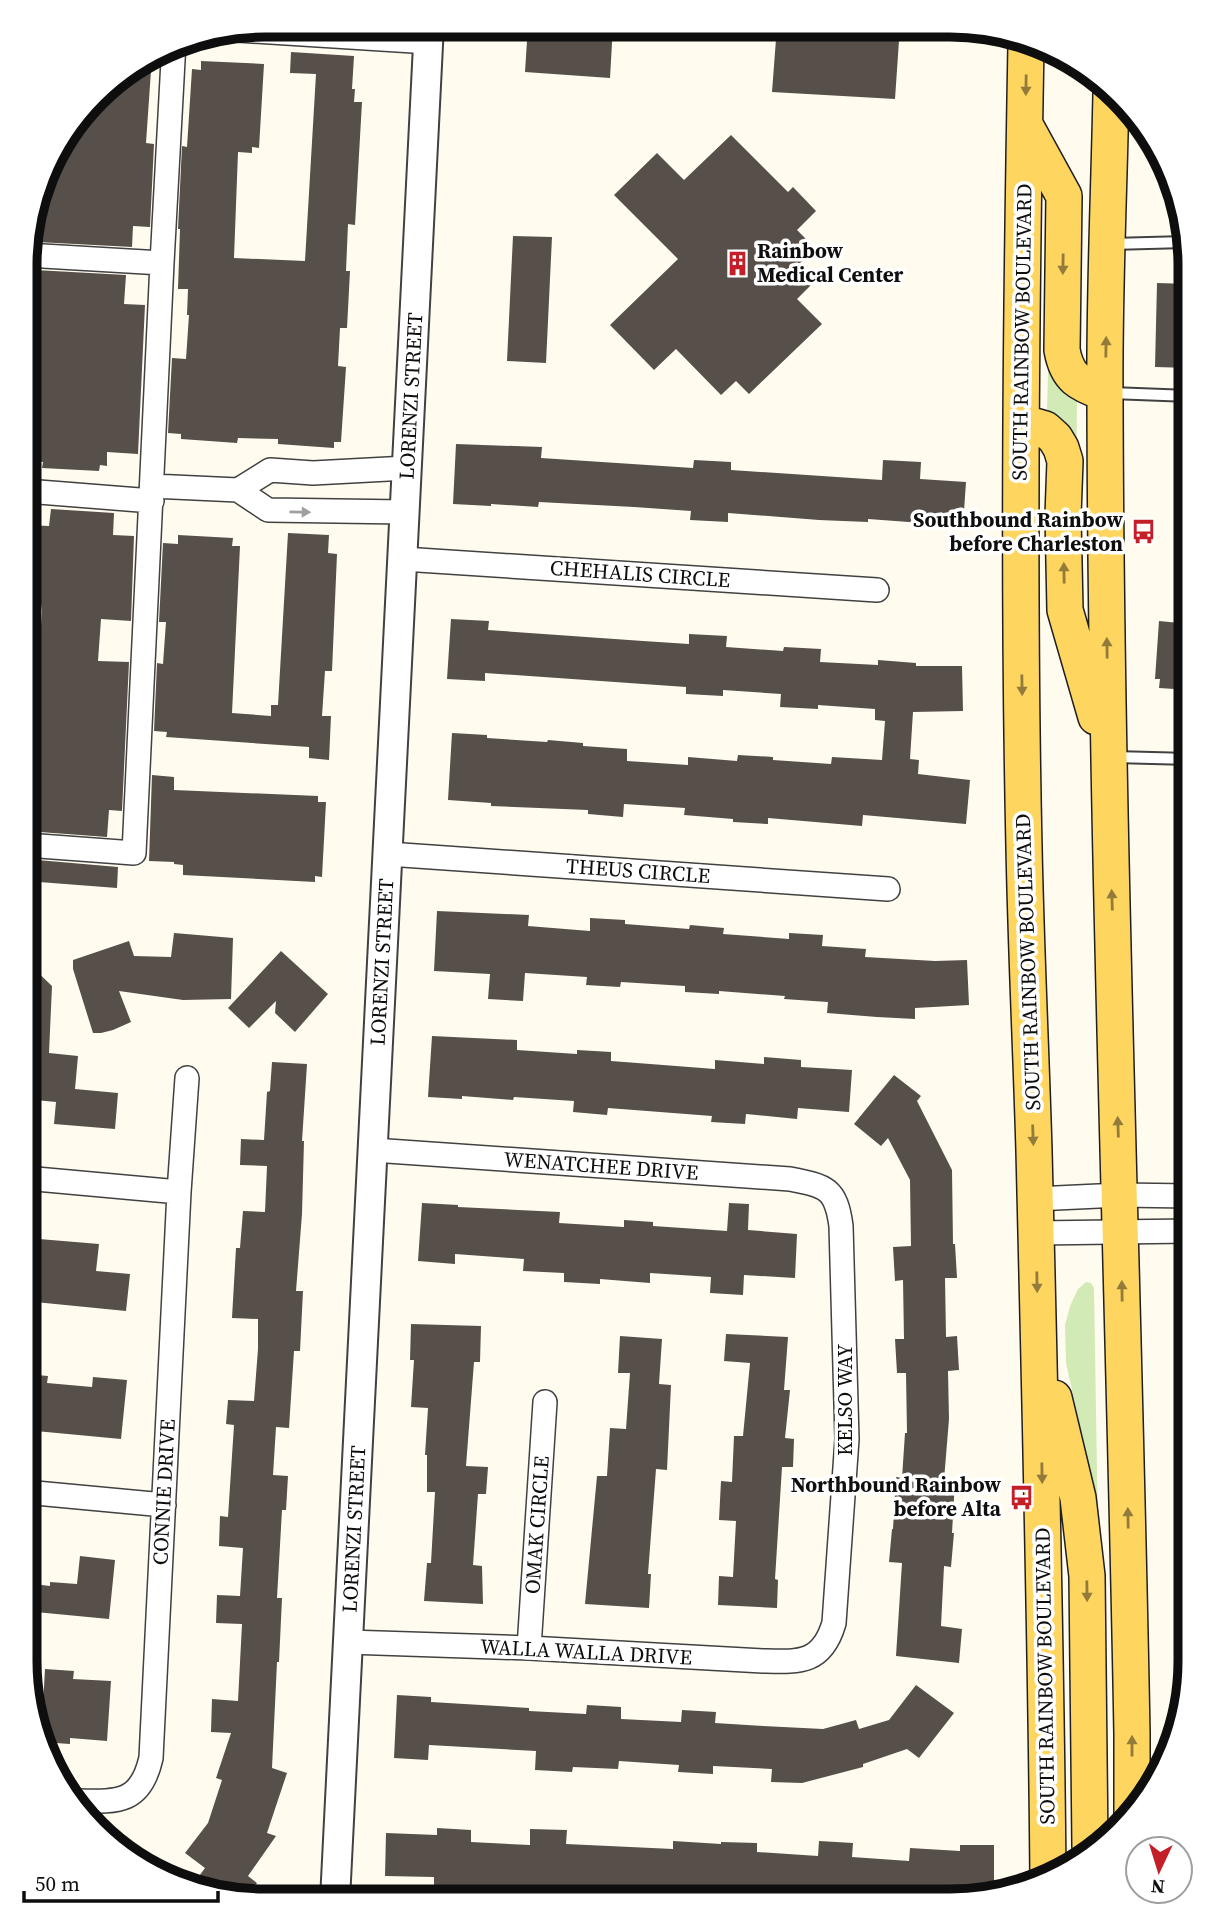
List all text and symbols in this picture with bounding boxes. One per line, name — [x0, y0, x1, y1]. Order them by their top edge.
one-way arrow — [1020, 74, 1031, 96]
street label: SOUTH RAINBOW BOULEVARD — [1004, 183, 1039, 481]
place label: Rainbow Medical Center — [757, 236, 904, 289]
building icon: Rainbow Medical Center — [723, 249, 751, 277]
one-way arrow — [1057, 253, 1069, 275]
street label: LORENZI STREET — [392, 311, 429, 480]
one-way arrow — [1100, 336, 1111, 358]
place label: Southbound Rainbow before Charleston — [913, 505, 1123, 558]
one-way arrow — [290, 506, 312, 517]
bus stop icon: Southbound Rainbow before Charleston — [1129, 518, 1157, 546]
street label: CHEHALIS CIRCLE — [549, 553, 731, 594]
one-way arrow — [1058, 561, 1070, 583]
one-way arrow — [1101, 637, 1113, 659]
one-way arrow — [1016, 675, 1028, 697]
street label: SOUTH RAINBOW BOULEVARD — [1008, 813, 1047, 1111]
street label: THEUS CIRCLE — [565, 851, 711, 890]
street label: LORENZI STREET — [363, 877, 400, 1046]
one-way arrow — [1107, 889, 1118, 911]
one-way arrow — [1113, 1116, 1124, 1138]
one-way arrow — [1028, 1125, 1039, 1147]
street label: WENATCHEE DRIVE — [503, 1144, 699, 1187]
one-way arrow — [1032, 1271, 1043, 1293]
one-way arrow — [1117, 1279, 1128, 1301]
street label: KELSO WAY — [830, 1343, 859, 1456]
street label: CONNIE DRIVE — [145, 1418, 182, 1566]
street label: LORENZI STREET — [335, 1444, 372, 1613]
street label: OMAK CIRCLE — [517, 1455, 556, 1595]
one-way arrow — [1036, 1463, 1047, 1485]
place label: Northbound Rainbow before Alta — [791, 1470, 1002, 1523]
bus stop icon: Northbound Rainbow before Alta — [1007, 1483, 1035, 1511]
one-way arrow — [1122, 1507, 1133, 1529]
street label: SOUTH RAINBOW BOULEVARD — [1027, 1527, 1062, 1825]
one-way arrow — [1081, 1580, 1093, 1602]
street label: WALLA WALLA DRIVE — [479, 1631, 693, 1672]
one-way arrow — [1126, 1734, 1138, 1756]
north arrow — [1124, 1835, 1194, 1905]
scale bar — [24, 1860, 219, 1904]
text: 50 m — [35, 1869, 80, 1898]
text: N — [1150, 1873, 1166, 1900]

